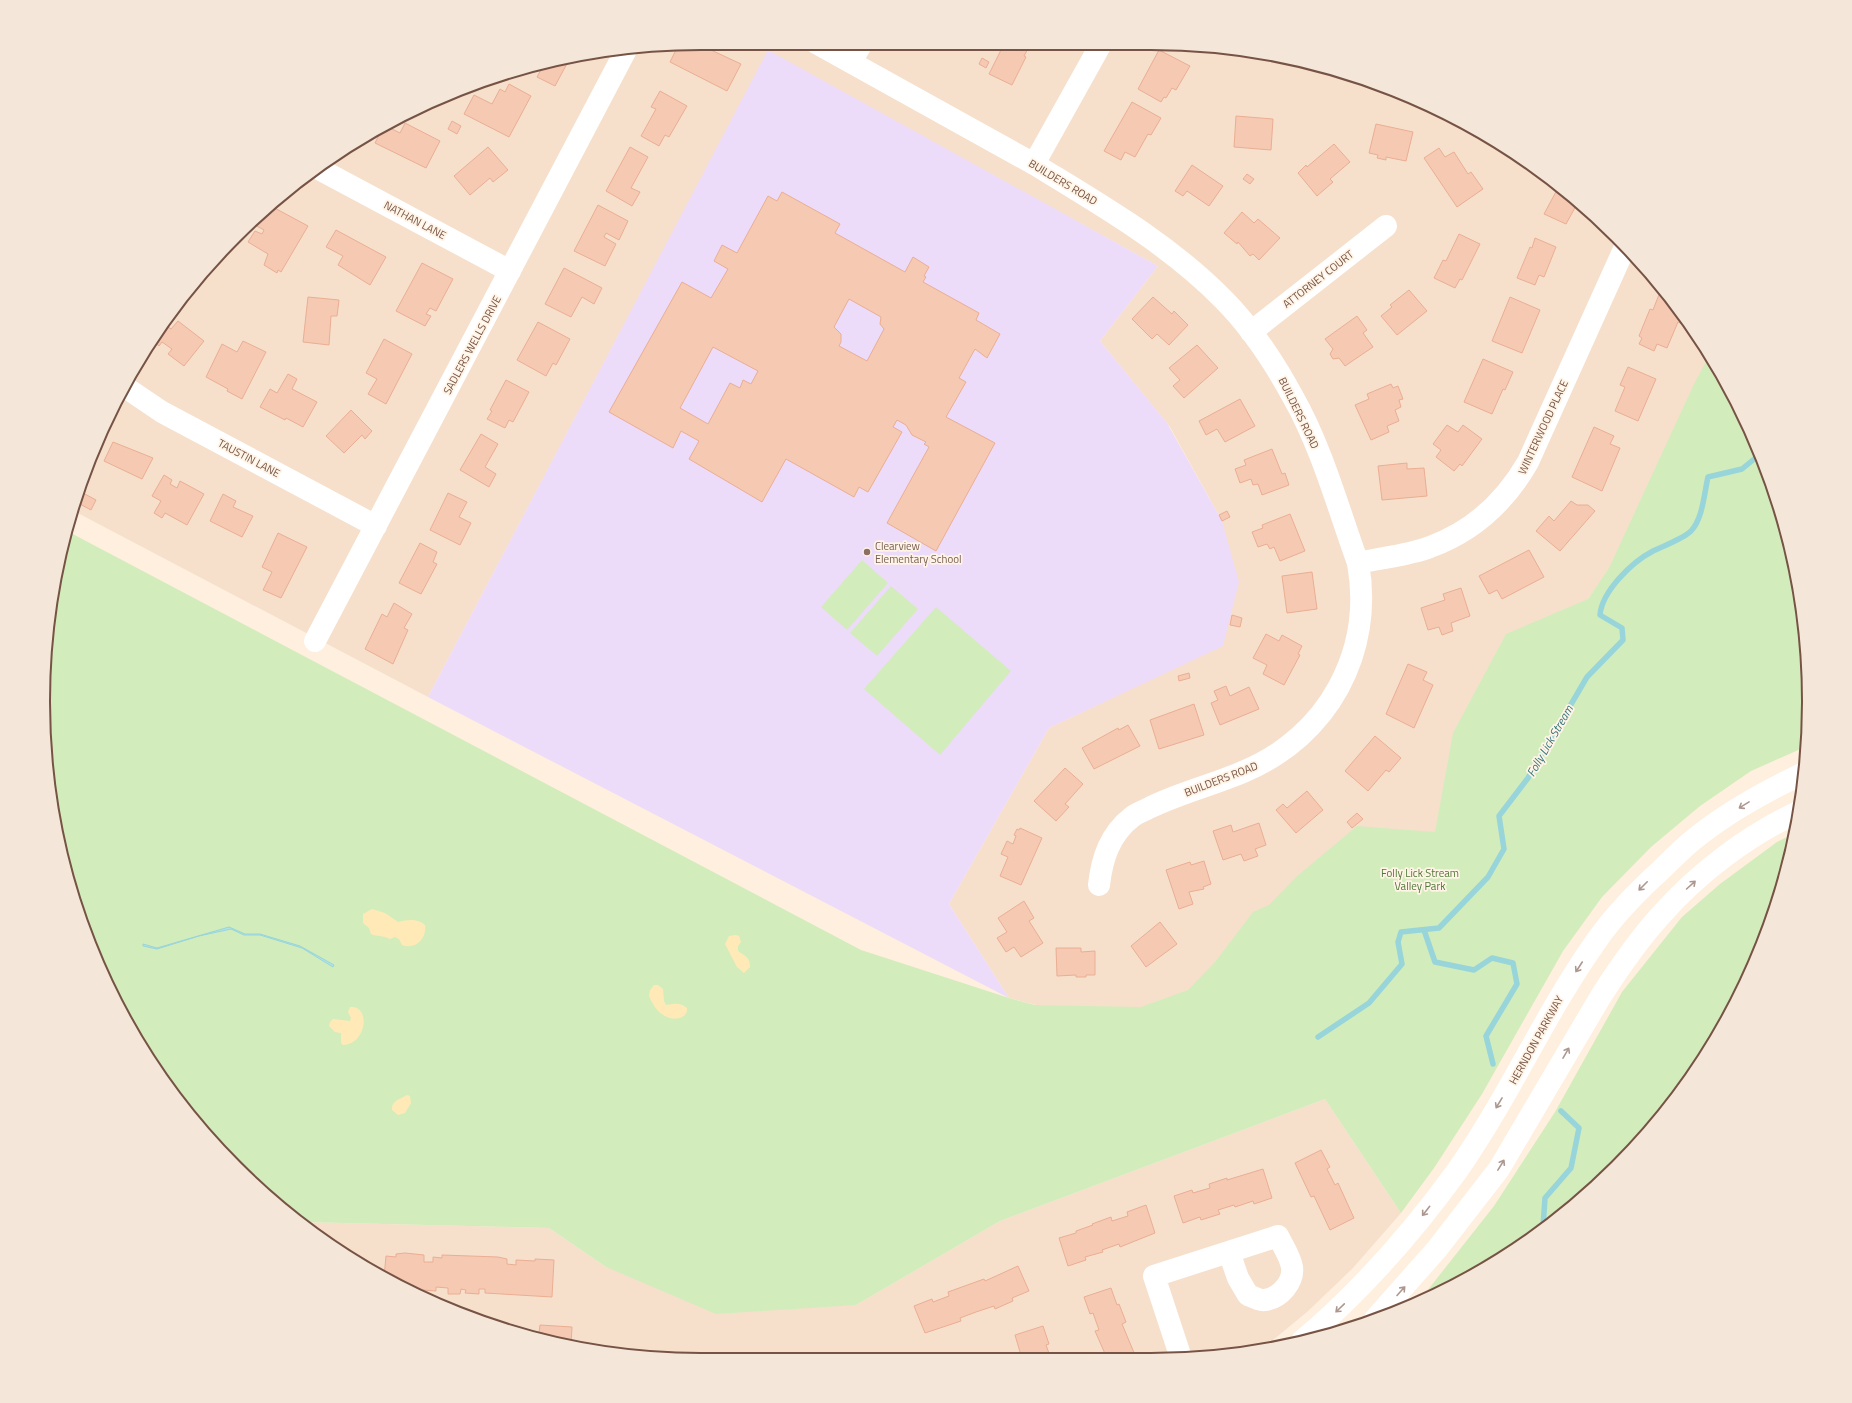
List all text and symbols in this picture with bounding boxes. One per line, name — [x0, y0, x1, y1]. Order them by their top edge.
street label: BUILDERS ROAD — [1026, 155, 1100, 209]
street label: NATHAN LANE — [381, 197, 449, 243]
street label: ATTORNEY COURT — [1279, 246, 1357, 312]
street label: SADLERS WELLS DRIVE — [439, 293, 505, 397]
street label: BUILDERS ROAD — [1275, 375, 1323, 451]
street label: WINTERWOOD PLACE — [1514, 377, 1572, 477]
street label: TAUSTIN LANE — [215, 435, 283, 481]
place label: Clearview Elementary School — [875, 538, 962, 567]
marker: Clearview Elementary School — [862, 547, 872, 557]
water label: Folly Lick Stream — [1521, 701, 1578, 780]
street label: BUILDERS ROAD — [1182, 758, 1260, 800]
one-way arrow — [1738, 801, 1750, 809]
park label: Folly Lick Stream Valley Park — [1381, 865, 1459, 894]
one-way arrow — [1638, 881, 1648, 891]
one-way arrow — [1686, 881, 1697, 890]
one-way arrow — [1575, 961, 1583, 972]
street label: HERNDON PARKWAY — [1505, 993, 1567, 1087]
one-way arrow — [1563, 1047, 1571, 1059]
one-way arrow — [1495, 1097, 1503, 1109]
one-way arrow — [1497, 1160, 1505, 1171]
one-way arrow — [1422, 1205, 1431, 1216]
one-way arrow — [1396, 1286, 1405, 1296]
one-way arrow — [1335, 1303, 1345, 1312]

